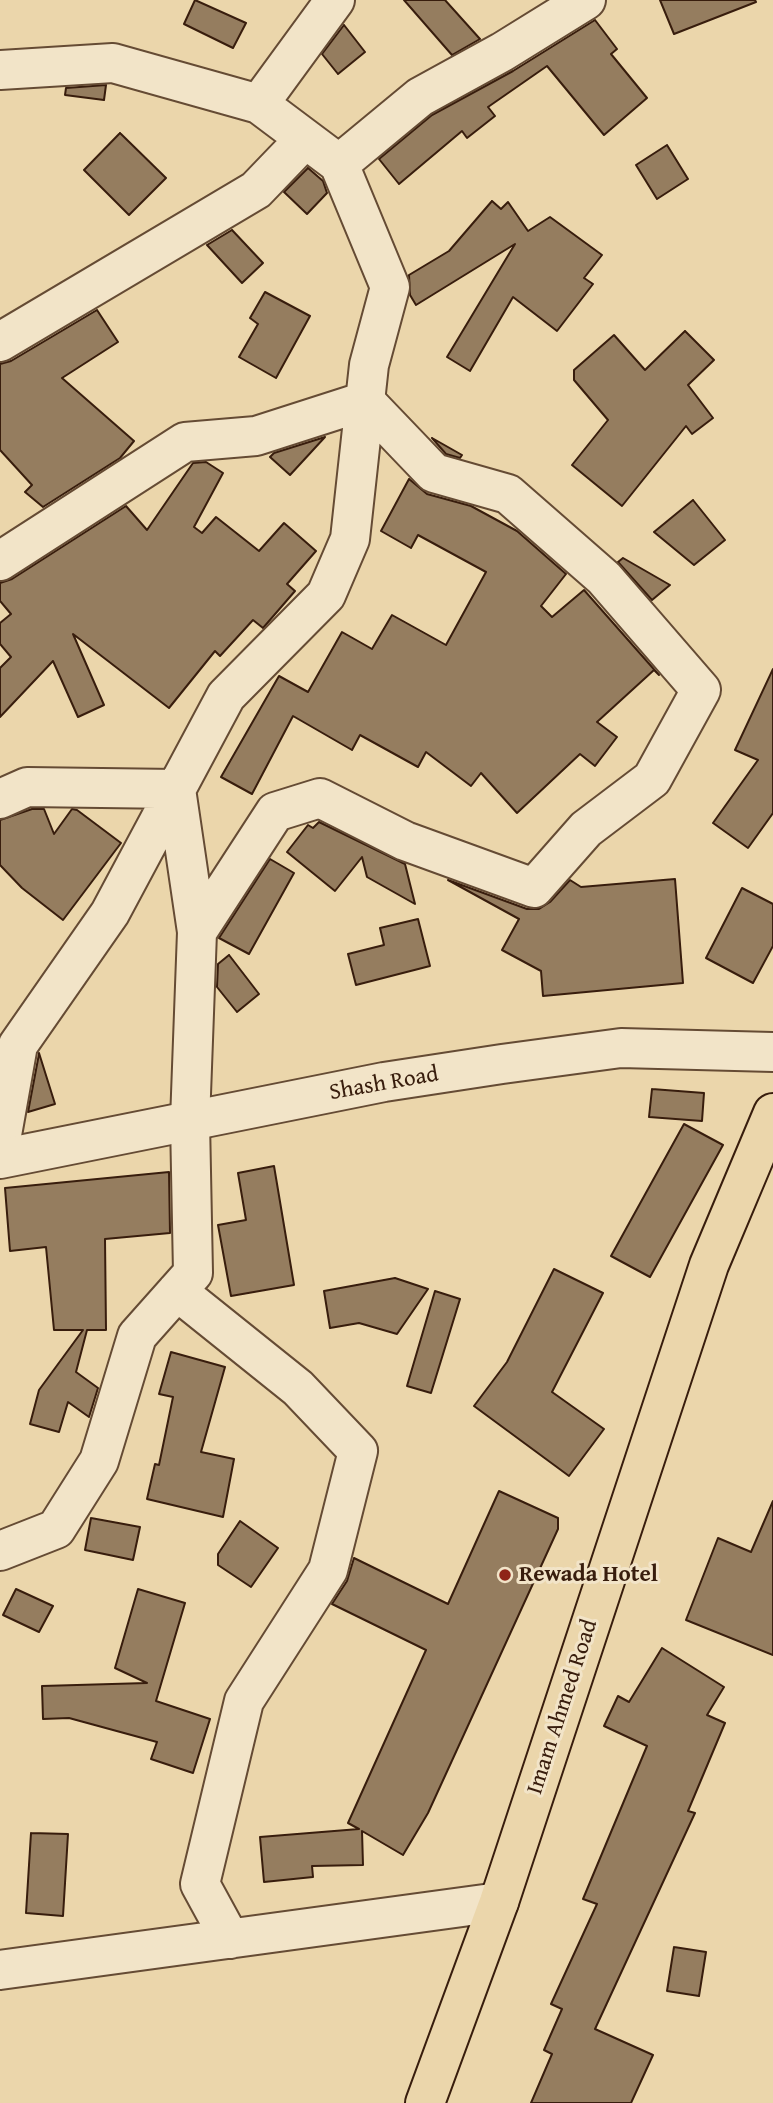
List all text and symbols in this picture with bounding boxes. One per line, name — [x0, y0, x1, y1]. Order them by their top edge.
street label: Shash Road — [327, 1061, 441, 1107]
place label: Rewada Hotel — [519, 1561, 658, 1589]
marker: Rewada Hotel — [497, 1567, 513, 1583]
street label: Imam Ahmed Road — [522, 1616, 604, 1798]

